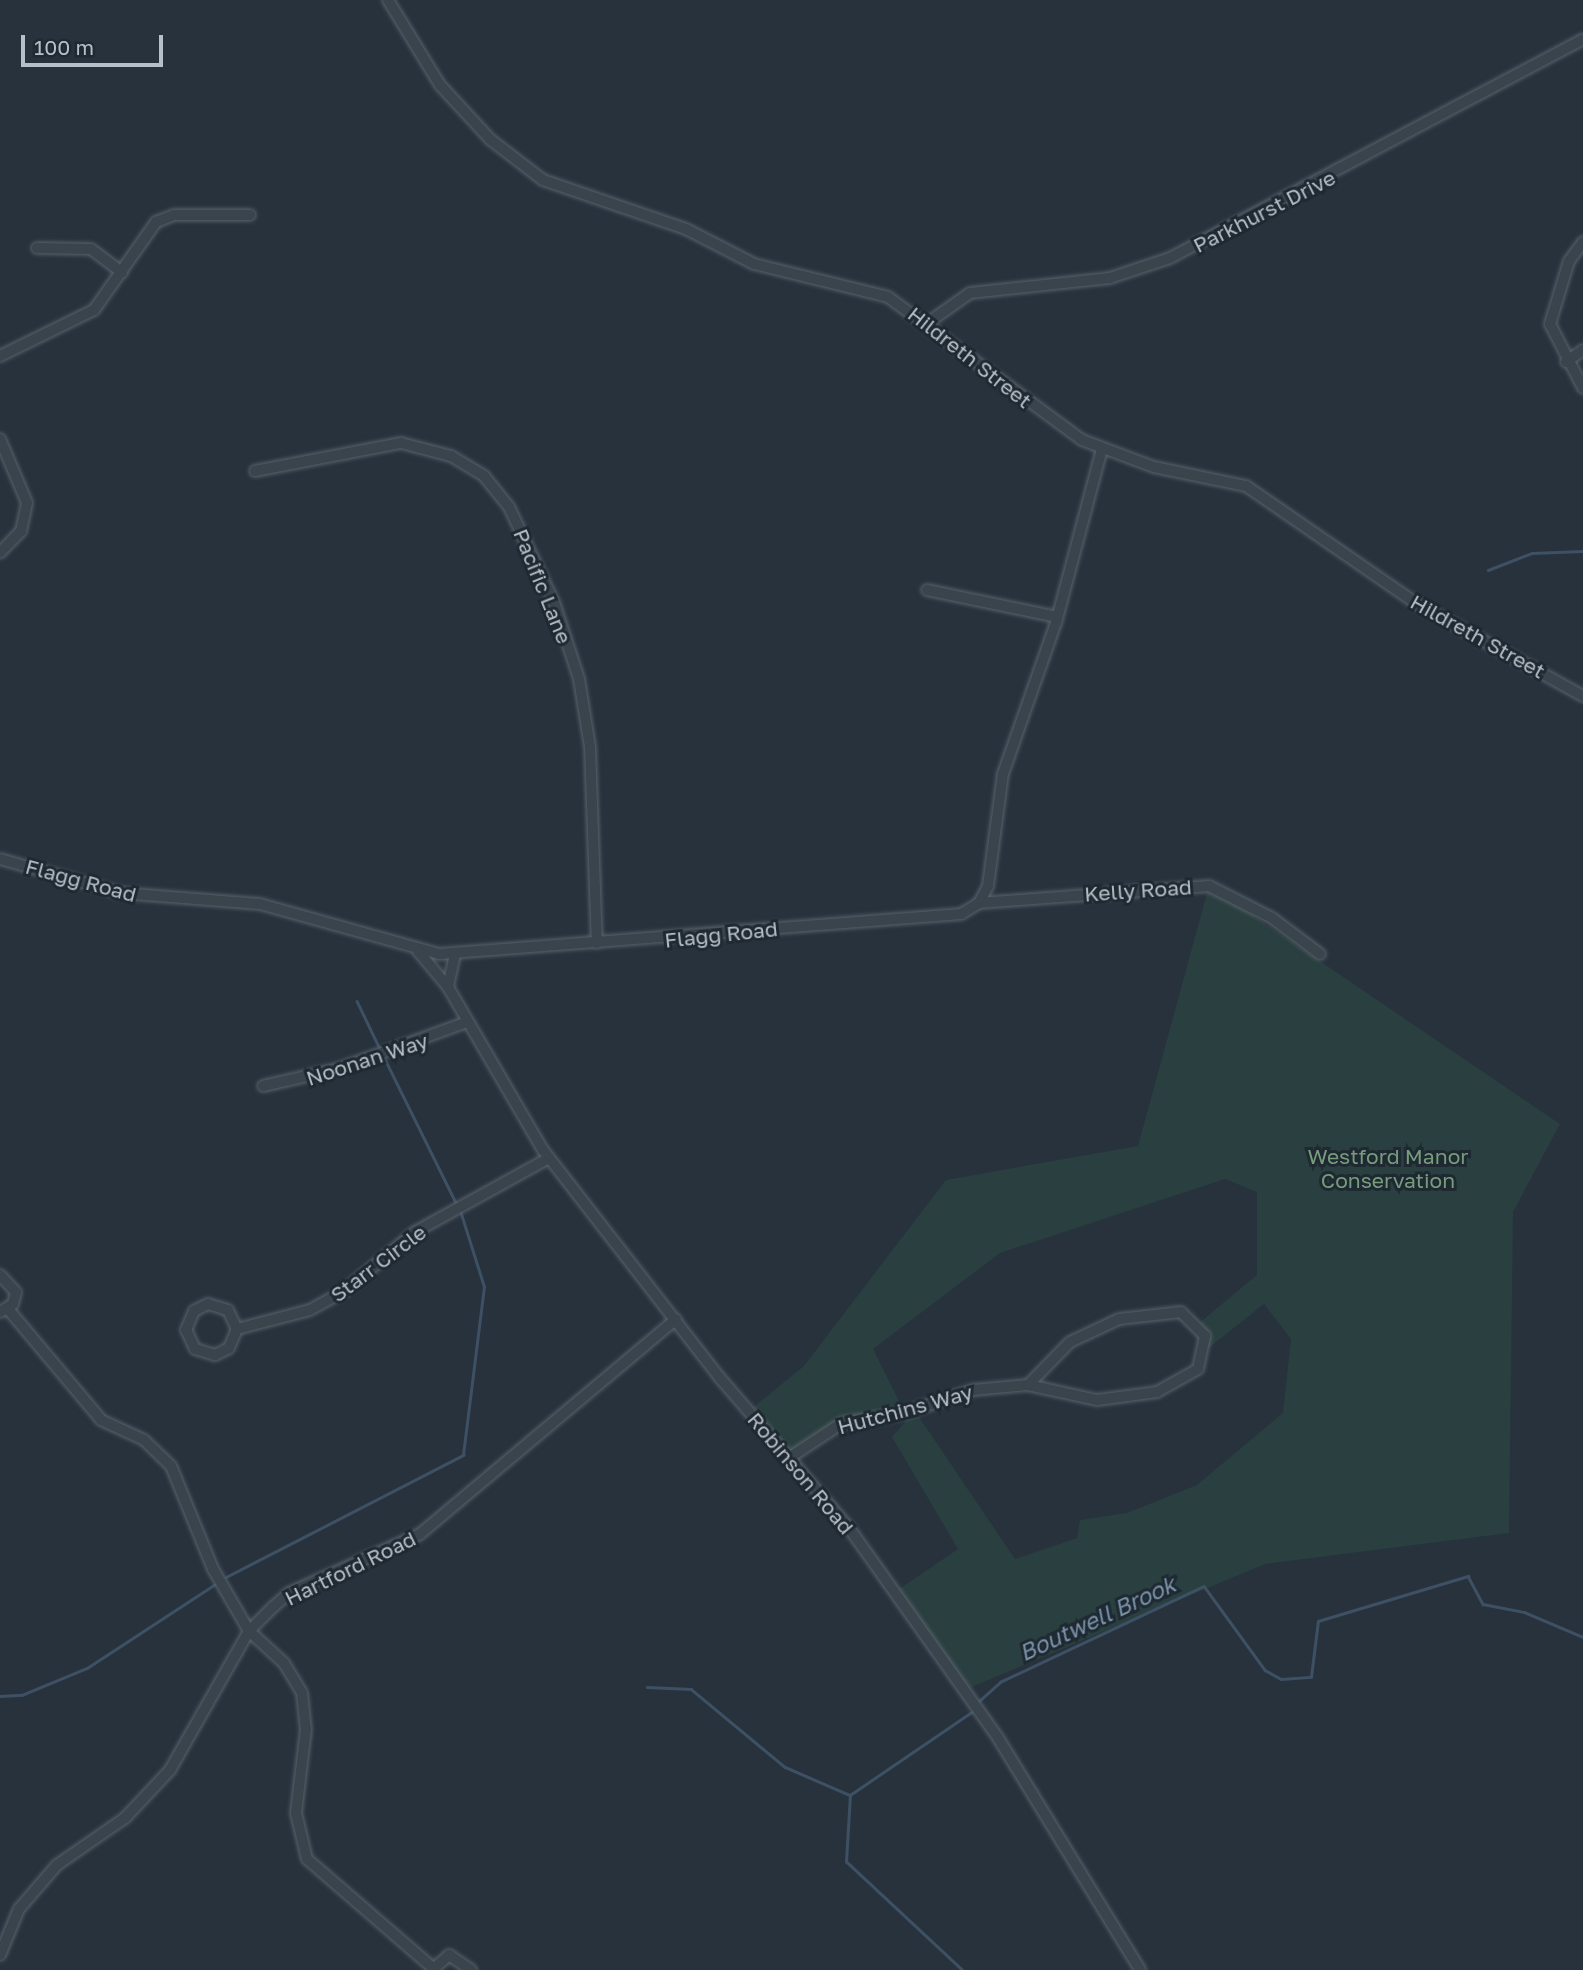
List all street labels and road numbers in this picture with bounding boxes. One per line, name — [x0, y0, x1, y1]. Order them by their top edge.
street label: Parkhurst Drive — [1189, 164, 1339, 258]
street label: Hildreth Street — [903, 301, 1037, 413]
street label: Pacific Lane — [509, 525, 577, 647]
street label: Hildreth Street — [1406, 589, 1550, 683]
street label: Flagg Road — [23, 853, 139, 907]
street label: Kelly Road — [1083, 874, 1193, 906]
street label: Flagg Road — [663, 916, 779, 952]
street label: Noonan Way — [303, 1027, 431, 1091]
street label: Starr Circle — [325, 1219, 431, 1307]
street label: Hutchins Way — [835, 1379, 975, 1439]
street label: Robinson Road — [743, 1407, 859, 1539]
street label: Hartford Road — [280, 1525, 420, 1611]

